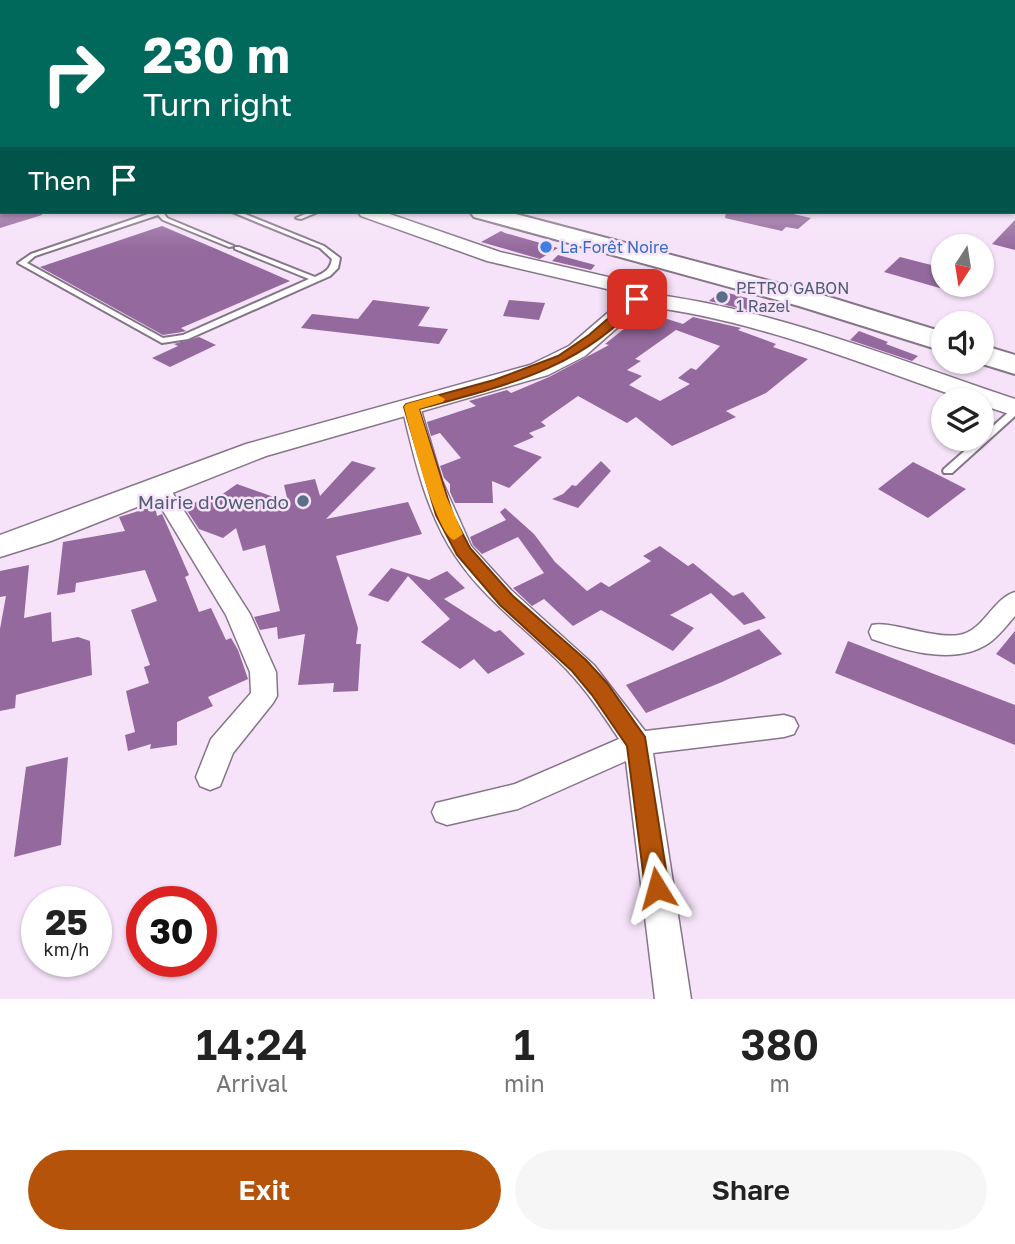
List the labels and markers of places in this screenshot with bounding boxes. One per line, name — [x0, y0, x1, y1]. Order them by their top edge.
place label: La Forêt Noire — [560, 237, 668, 257]
marker: La Forêt Noire — [538, 239, 554, 255]
pin — [607, 269, 667, 329]
place label: PETRO GABON 1 Razel — [736, 278, 849, 316]
marker: PETRO GABON 1 Razel — [714, 289, 730, 305]
place label: Mairie d'Owendo — [138, 490, 289, 513]
marker: Mairie d'Owendo — [295, 493, 311, 509]

